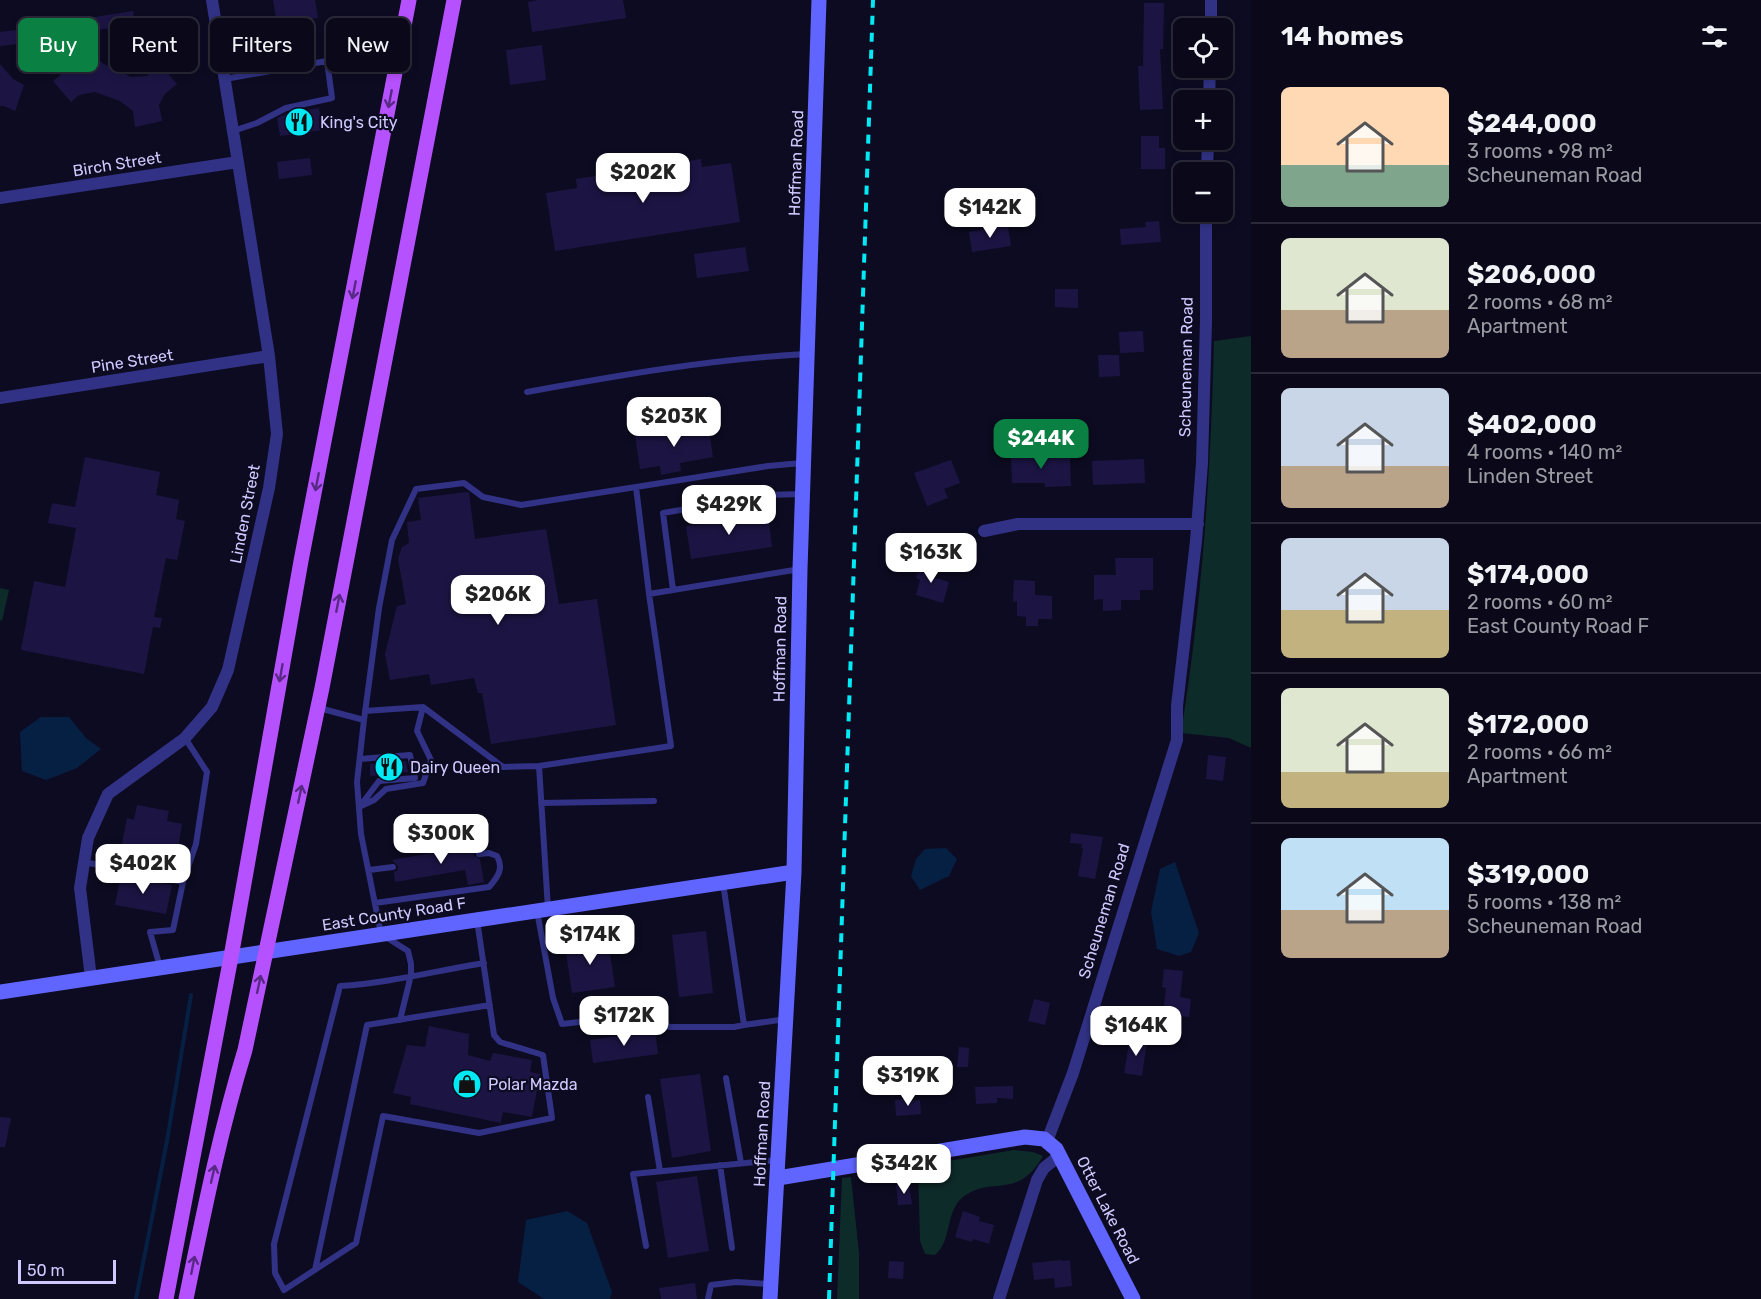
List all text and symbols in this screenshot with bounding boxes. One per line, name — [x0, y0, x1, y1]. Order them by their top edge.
chip: Buy — [18, 18, 98, 72]
chip: Rent — [110, 18, 198, 72]
chip: Filters — [210, 18, 314, 72]
chip: New — [326, 18, 410, 72]
map controls — [1173, 18, 1233, 222]
button: locate — [1173, 18, 1233, 78]
icon: filters — [1698, 20, 1731, 53]
text: 14 homes — [1281, 21, 1404, 52]
one-way arrow — [384, 88, 395, 108]
button: + — [1173, 90, 1233, 150]
restaurant icon: King's City — [283, 106, 315, 138]
text: $244,000 — [1467, 108, 1597, 139]
street label: Hoffman Road — [785, 110, 807, 216]
icon: home — [1329, 111, 1401, 183]
place label: King's City — [320, 113, 398, 132]
text: 3 rooms · 98 m² — [1467, 139, 1613, 163]
street label: Birch Street — [71, 148, 163, 180]
pin: $202K — [601, 153, 685, 204]
text: $202K — [610, 160, 676, 184]
button: − — [1173, 162, 1233, 222]
text: Scheuneman Road — [1467, 163, 1642, 187]
pin: $142K — [948, 188, 1032, 239]
text: $142K — [958, 195, 1022, 219]
text: $206,000 — [1467, 259, 1596, 290]
icon: home — [1329, 262, 1401, 334]
one-way arrow — [348, 280, 359, 299]
text: 2 rooms · 68 m² — [1467, 290, 1613, 314]
street label: Scheuneman Road — [1175, 297, 1197, 437]
text: Apartment — [1467, 314, 1568, 338]
street label: Pine Street — [90, 345, 174, 377]
pin: $203K — [632, 397, 716, 448]
text: $203K — [641, 404, 707, 428]
text: $402,000 — [1467, 409, 1597, 440]
icon: home — [1329, 412, 1401, 484]
pin: $244K — [999, 419, 1083, 470]
text: $244K — [1008, 426, 1074, 450]
text: 4 rooms · 140 m² — [1467, 440, 1622, 464]
street label: Linden Street — [226, 463, 264, 565]
text: Linden Street — [1467, 464, 1593, 488]
one-way arrow — [311, 471, 322, 491]
pin: $429K — [687, 485, 771, 536]
text: $429K — [696, 492, 762, 516]
pin: $163K — [889, 533, 973, 584]
text: $163K — [900, 540, 962, 564]
text: $174,000 — [1467, 559, 1589, 590]
icon: home — [1329, 562, 1401, 634]
pin: $206K — [456, 575, 540, 626]
text: $206K — [465, 582, 531, 606]
text: 2 rooms · 60 m² — [1467, 590, 1613, 614]
one-way arrow — [333, 593, 344, 613]
street label: Hoffman Road — [770, 596, 790, 702]
text: East County Road F — [1467, 614, 1649, 638]
one-way arrow — [276, 663, 287, 683]
text: $172,000 — [1467, 709, 1589, 740]
icon: home — [1329, 712, 1401, 784]
text: 2 rooms · 66 m² — [1467, 740, 1612, 764]
restaurant icon: Dairy Queen — [373, 751, 405, 783]
place label: Dairy Queen — [410, 758, 500, 777]
text: Apartment — [1467, 764, 1568, 788]
one-way arrow — [294, 784, 306, 803]
pin: $300K — [399, 814, 483, 865]
text: $300K — [408, 821, 475, 845]
street label: Scheuneman Road — [1074, 841, 1134, 981]
pin: $402K — [101, 844, 185, 895]
text: $402K — [110, 851, 176, 875]
text: $319,000 — [1467, 859, 1589, 890]
icon: home — [1329, 862, 1401, 934]
text: 5 rooms · 138 m² — [1467, 890, 1621, 914]
street label: East County Road F — [321, 893, 467, 935]
text: Scheuneman Road — [1467, 914, 1642, 938]
pin: $174K — [548, 915, 632, 966]
text: $174K — [559, 922, 621, 946]
one-way arrow — [254, 975, 265, 995]
pin: $172K — [582, 996, 666, 1047]
text: $172K — [593, 1003, 655, 1027]
pin: $164K — [1094, 1006, 1178, 1057]
text: $164K — [1104, 1013, 1168, 1037]
pin: $319K — [866, 1056, 950, 1107]
text: $319K — [877, 1063, 939, 1087]
shop icon: Polar Mazda — [451, 1068, 483, 1100]
place label: Polar Mazda — [488, 1075, 578, 1094]
street label: Hoffman Road — [750, 1080, 774, 1188]
pin: $342K — [862, 1144, 946, 1195]
text: $342K — [871, 1151, 937, 1175]
street label: Otter Lake Road — [1073, 1153, 1143, 1267]
one-way arrow — [208, 1165, 220, 1184]
one-way arrow — [188, 1256, 199, 1275]
scale bar — [18, 1257, 116, 1284]
text: 50 m — [27, 1261, 65, 1280]

